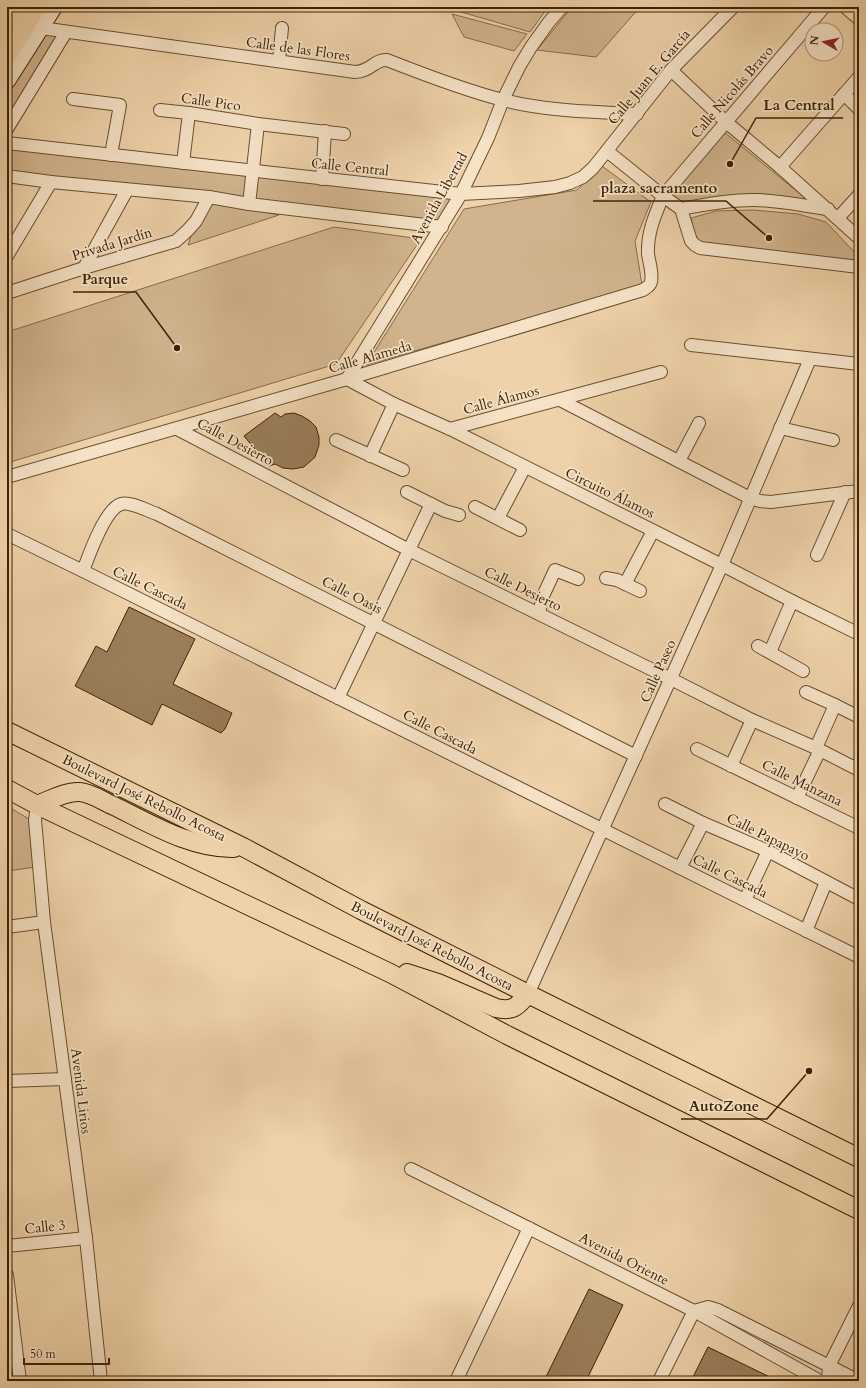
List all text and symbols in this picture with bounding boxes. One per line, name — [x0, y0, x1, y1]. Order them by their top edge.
north arrow — [804, 22, 844, 62]
street label: Calle Juan E. García — [604, 25, 694, 129]
street label: Calle de las Flores — [245, 32, 352, 66]
text: N — [806, 34, 823, 46]
street label: Calle Nicolás Bravo — [686, 41, 778, 142]
street label: Calle Pico — [180, 88, 243, 116]
callout: La Central — [756, 91, 843, 118]
text: La Central — [763, 95, 835, 115]
street label: Avenida Libertad — [406, 148, 472, 247]
street label: Calle Central — [310, 153, 390, 181]
callout: plaza sacramento — [593, 174, 726, 201]
text: plaza sacramento — [601, 178, 717, 198]
street label: Privada Jardín — [70, 223, 154, 265]
callout: Parque — [73, 265, 136, 292]
text: Parque — [82, 269, 128, 289]
street label: Calle Alameda — [326, 336, 414, 378]
street label: Calle Álamos — [461, 381, 541, 419]
street label: Calle Desierto — [194, 414, 277, 470]
street label: Circuito Álamos — [562, 463, 658, 523]
street label: Calle Cascada — [109, 562, 191, 614]
street label: Calle Desierto — [481, 562, 565, 616]
street label: Calle Oasis — [319, 572, 386, 618]
street label: Calle Paseo — [636, 636, 680, 705]
street label: Calle Cascada — [399, 705, 481, 759]
street label: Boulevard José Rebollo Acosta — [59, 750, 229, 846]
street label: Calle Manzana — [759, 755, 845, 811]
street label: Calle Papapayo — [723, 809, 813, 866]
street label: Calle Cascada — [689, 850, 771, 902]
street label: Boulevard José Rebollo Acosta — [348, 897, 516, 995]
street label: Avenida Lirios — [66, 1047, 96, 1135]
callout: AutoZone — [681, 1092, 767, 1119]
text: AutoZone — [689, 1096, 759, 1116]
street label: Calle 3 — [24, 1215, 66, 1239]
street label: Avenida Oriente — [576, 1228, 672, 1290]
scale bar — [24, 1340, 109, 1366]
text: 50 m — [30, 1346, 57, 1362]

